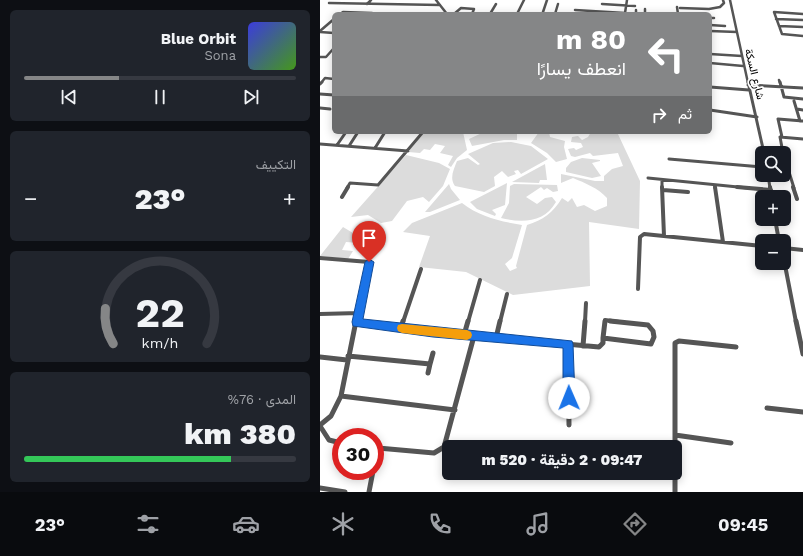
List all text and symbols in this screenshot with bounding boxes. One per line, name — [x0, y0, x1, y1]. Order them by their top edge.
text: 80 m — [556, 23, 626, 56]
icon: left — [640, 28, 692, 80]
text: Blue Orbit — [161, 30, 236, 48]
street label: شارع السكة — [741, 47, 767, 102]
text: Sona — [204, 48, 236, 63]
text: انعطف يسارًا — [537, 58, 626, 79]
icon: previous — [58, 86, 80, 108]
icon: pause — [149, 86, 171, 108]
icon: next — [240, 86, 262, 108]
icon: right — [648, 104, 670, 126]
text: ثم — [678, 105, 692, 123]
map controls — [755, 146, 791, 270]
button: search — [755, 146, 791, 182]
text: التكييف — [256, 157, 296, 172]
text: 23° — [134, 181, 186, 216]
text: − — [24, 186, 37, 211]
text: + — [283, 186, 296, 211]
button: + — [755, 190, 791, 226]
pin — [352, 221, 386, 262]
icon: arrive — [358, 227, 380, 249]
button: − — [755, 234, 791, 270]
text: 22 — [135, 288, 185, 337]
text: km/h — [142, 335, 178, 351]
position arrow — [548, 377, 590, 419]
text: المدى · 76% — [228, 392, 296, 407]
text: 380 km — [184, 416, 296, 451]
speed limit sign: 30 — [332, 428, 384, 480]
text: 09:47 · 2 دقيقة · 520 m — [482, 451, 643, 469]
icon: filters — [134, 510, 162, 538]
icon: car — [232, 510, 260, 538]
icon: climate — [329, 510, 357, 538]
icon: phone — [426, 510, 454, 538]
icon: music — [524, 510, 552, 538]
icon: directions — [621, 510, 649, 538]
text: 23° — [35, 514, 65, 535]
text: 09:45 — [718, 514, 768, 535]

